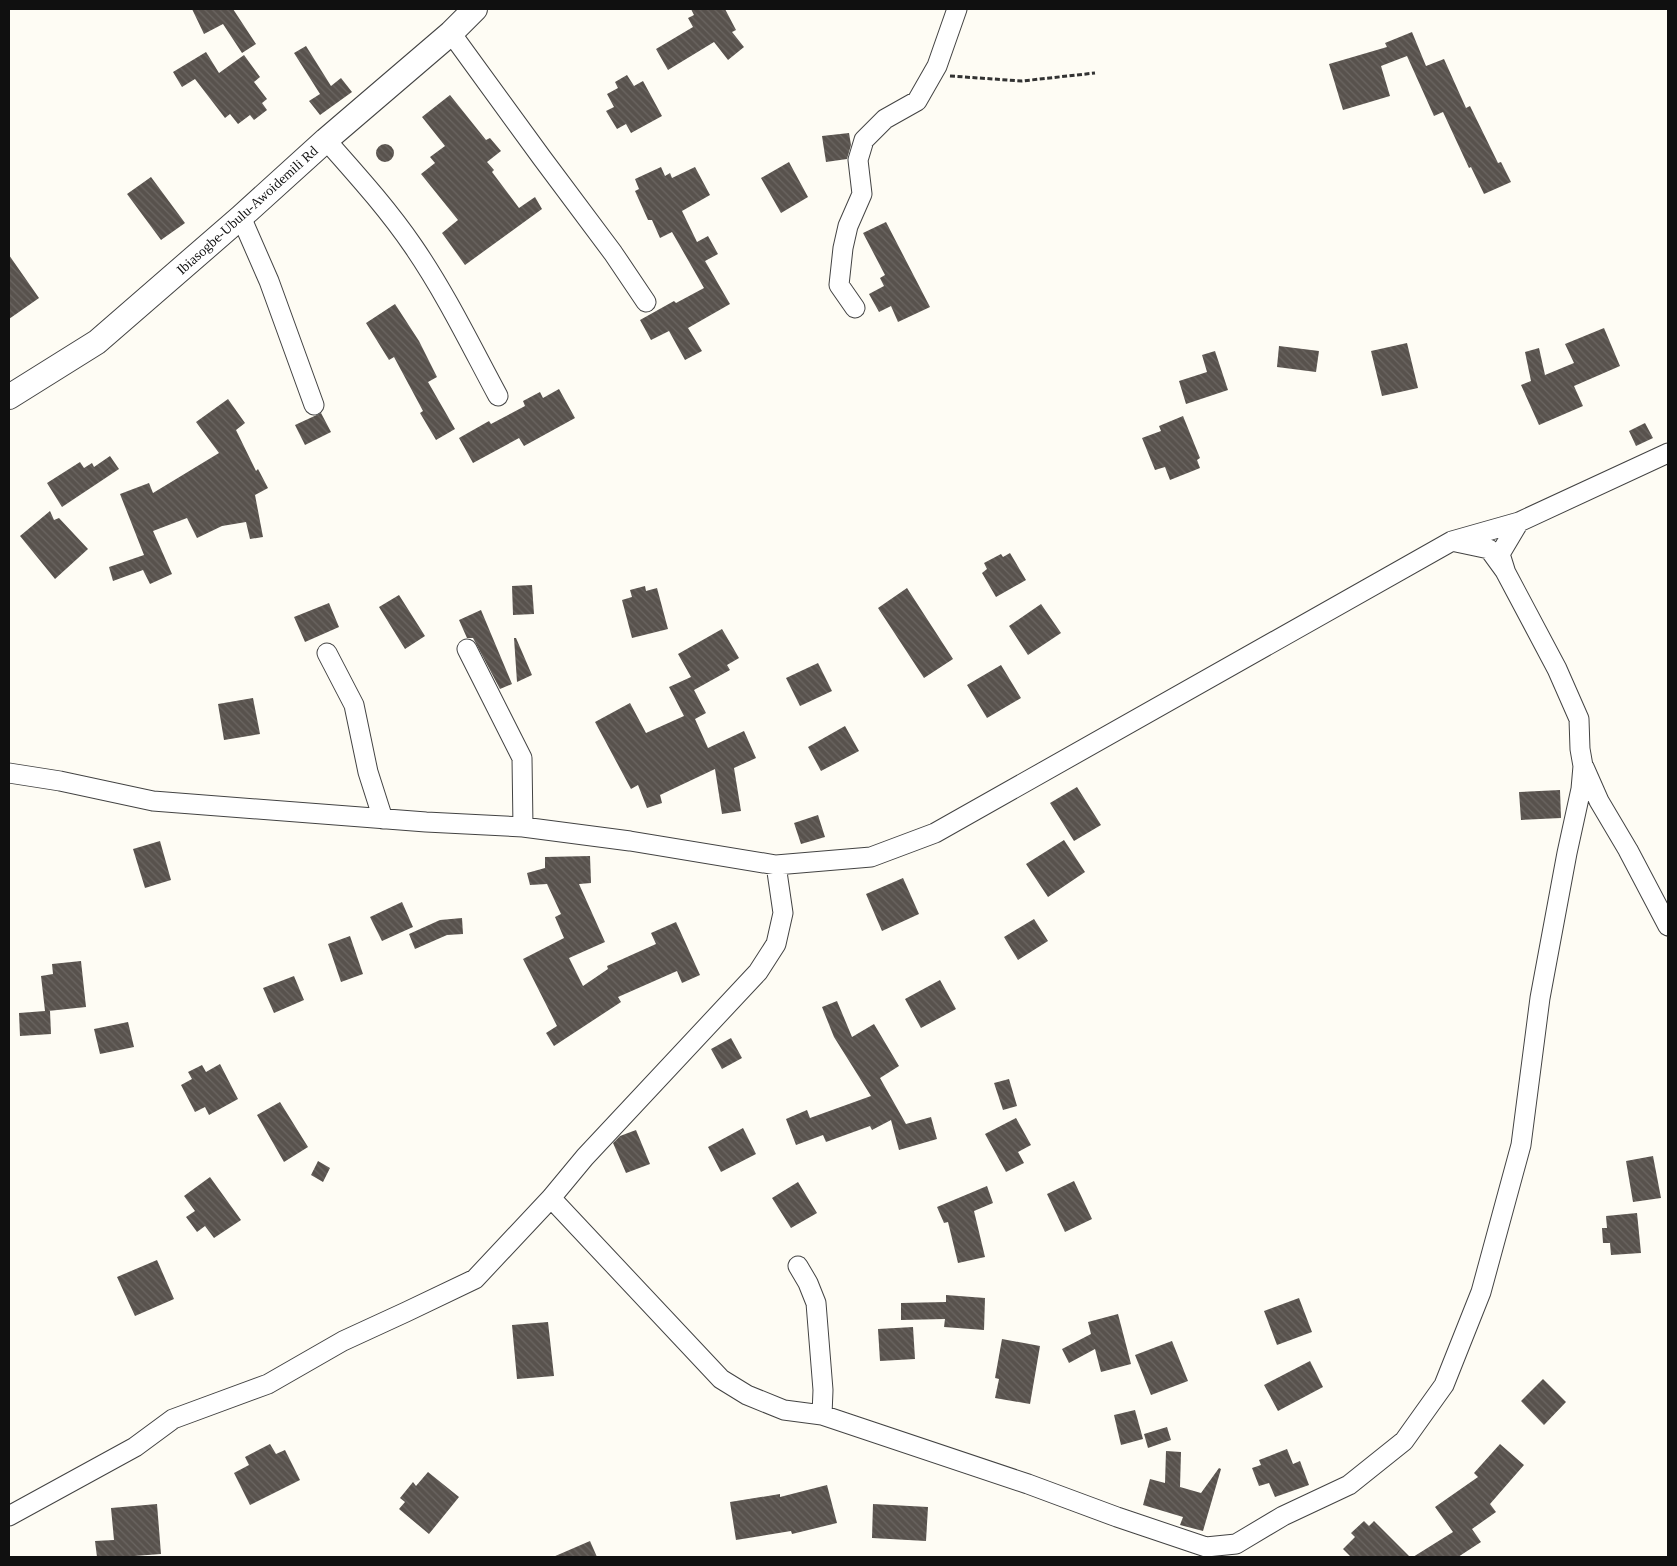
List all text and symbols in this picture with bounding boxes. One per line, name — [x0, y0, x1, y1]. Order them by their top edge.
street label: Ibiasogbe-Ubulu-Awoidemili Rd — [174, 143, 321, 278]

